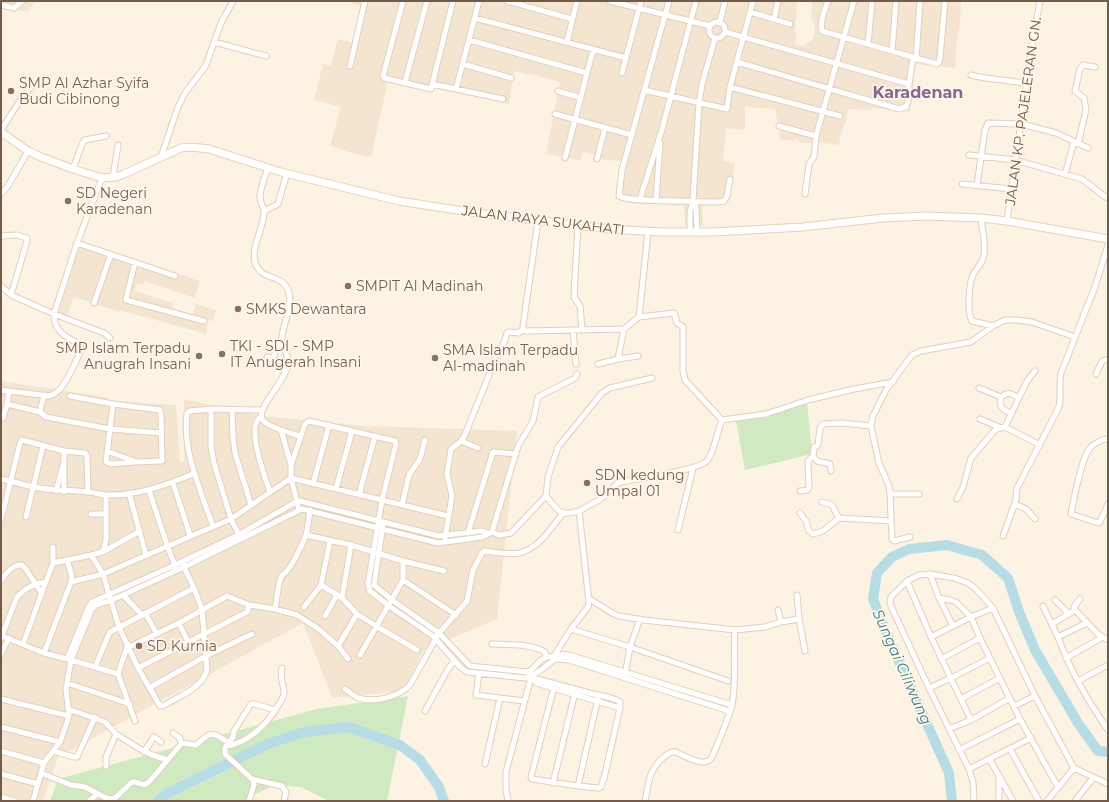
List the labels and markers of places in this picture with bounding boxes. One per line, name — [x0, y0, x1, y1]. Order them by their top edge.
place label: SMP Al Azhar Syifa Budi Cibinong — [19, 74, 149, 108]
marker: SMP Al Azhar Syifa Budi Cibinong — [6, 86, 16, 96]
place label: SD Negeri Karadenan — [76, 184, 152, 218]
marker: SD Negeri Karadenan — [63, 196, 73, 206]
place label: SMPIT Al Madinah — [356, 277, 483, 295]
marker: SMPIT Al Madinah — [343, 281, 353, 291]
place label: SMKS Dewantara — [246, 300, 367, 318]
marker: SMKS Dewantara — [233, 304, 243, 314]
place label: TKI - SDI - SMP IT Anugerah Insani — [230, 337, 361, 371]
place label: SMP Islam Terpadu Anugrah Insani — [56, 339, 191, 373]
place label: SMA Islam Terpadu Al-madinah — [443, 341, 578, 375]
marker: TKI - SDI - SMP IT Anugerah Insani — [217, 349, 227, 359]
marker: SMP Islam Terpadu Anugrah Insani — [194, 351, 204, 361]
marker: SMA Islam Terpadu Al-madinah — [430, 353, 440, 363]
place label: SDN kedung Umpal 01 — [595, 466, 685, 500]
marker: SDN kedung Umpal 01 — [582, 478, 592, 488]
place label: SD Kurnia — [147, 637, 217, 655]
marker: SD Kurnia — [134, 641, 144, 651]

